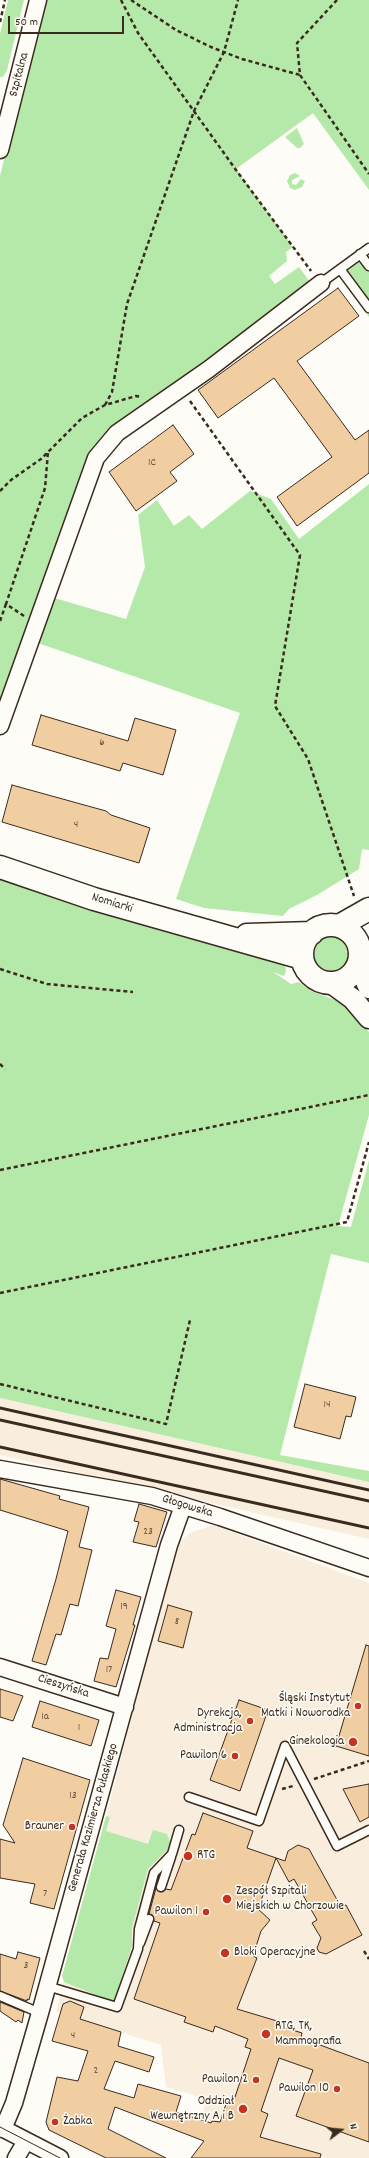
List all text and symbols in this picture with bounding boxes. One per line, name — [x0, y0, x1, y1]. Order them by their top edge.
scale bar — [10, 8, 126, 34]
text: 50 m — [15, 14, 38, 31]
street label: Szpitalna — [7, 51, 33, 99]
house number: 1C — [148, 456, 156, 470]
house number: 6 — [99, 736, 105, 750]
house number: 4 — [74, 818, 78, 832]
street label: Nomiarki — [90, 890, 134, 918]
house number: 14 — [324, 1398, 330, 1412]
street label: Głogowska — [160, 1492, 214, 1522]
house number: 23 — [143, 1525, 153, 1539]
house number: 19 — [120, 1600, 128, 1614]
house number: 8 — [175, 1615, 179, 1629]
house number: 17 — [106, 1663, 112, 1677]
street label: Cieszyńska — [35, 1671, 91, 1703]
place label: Śląski Instytut Matki i Noworodka — [261, 1691, 350, 1722]
marker: Śląski Instytut Matki i Noworodka — [353, 1701, 363, 1711]
place label: Dyrekcja, Administracja — [173, 1706, 242, 1737]
house number: 1a — [41, 1710, 49, 1724]
marker: Dyrekcja, Administracja — [245, 1716, 255, 1726]
house number: 1 — [78, 1721, 80, 1735]
place label: Ginekologia — [289, 1734, 344, 1750]
marker: Ginekologia — [347, 1736, 359, 1748]
street label: Generała Kazimierza Pułaskiego — [65, 1742, 123, 1894]
place label: Pawilon 6 — [180, 1748, 227, 1764]
marker: Pawilon 6 — [230, 1751, 240, 1761]
house number: 13 — [69, 1789, 77, 1803]
place label: Brauner — [25, 1819, 64, 1835]
marker: Brauner — [67, 1822, 77, 1832]
place label: RTG — [197, 1848, 215, 1864]
marker: RTG — [182, 1850, 194, 1862]
place label: Zespół Szpitali Miejskich w Chorzowie — [236, 1884, 344, 1915]
house number: 7 — [43, 1887, 47, 1901]
marker: Zespół Szpitali Miejskich w Chorzowie — [221, 1893, 233, 1905]
place label: Pawilon 1 — [155, 1904, 198, 1920]
marker: Pawilon 1 — [201, 1907, 211, 1917]
place label: Bloki Operacyjne — [234, 1945, 315, 1961]
marker: Bloki Operacyjne — [219, 1947, 231, 1959]
house number: 3 — [24, 1959, 28, 1973]
place label: RTG, TK, Mammografia — [275, 2019, 341, 2050]
marker: RTG, TK, Mammografia — [260, 2028, 272, 2040]
house number: 4 — [71, 2029, 75, 2043]
house number: 2 — [94, 2064, 98, 2078]
place label: Pawilon 2 — [202, 2072, 248, 2088]
marker: Pawilon 2 — [251, 2075, 261, 2085]
place label: Pawilon 10 — [278, 2081, 329, 2097]
marker: Pawilon 10 — [332, 2084, 342, 2094]
place label: Oddział Wewnętrzny A i B — [150, 2094, 234, 2125]
marker: Oddział Wewnętrzny A i B — [237, 2103, 249, 2115]
north arrow — [321, 2110, 361, 2150]
place label: Żabka — [63, 2114, 92, 2130]
marker: Żabka — [50, 2117, 60, 2127]
text: N — [344, 2122, 361, 2132]

